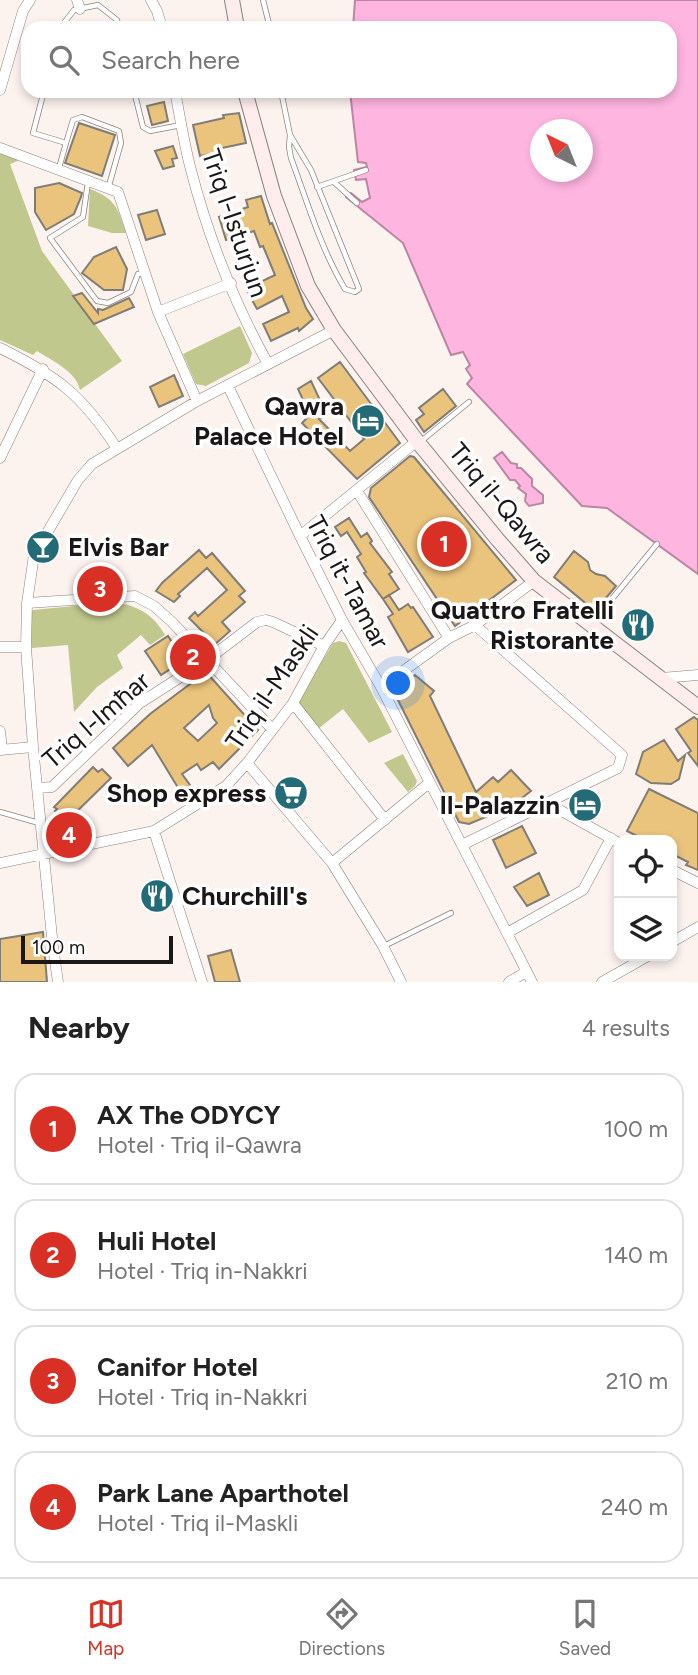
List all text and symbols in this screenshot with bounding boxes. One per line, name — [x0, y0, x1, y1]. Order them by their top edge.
search box — [21, 21, 677, 98]
icon: search — [45, 41, 83, 79]
text: Search here — [101, 44, 240, 76]
north arrow — [530, 119, 593, 182]
street label: Triq l-Isturjun — [195, 145, 275, 301]
place label: Qawra Palace Hotel — [194, 390, 344, 452]
hotel icon: Qawra Palace Hotel — [349, 402, 387, 440]
street label: Triq il-Qawra — [442, 436, 562, 570]
street label: Triq it-Tamar — [300, 510, 397, 654]
pin: 1 — [421, 518, 467, 570]
bar icon: Elvis Bar — [24, 528, 62, 566]
place label: Elvis Bar — [68, 531, 169, 563]
pin: 3 — [77, 563, 123, 615]
place label: Quattro Fratelli Ristorante — [431, 594, 614, 656]
restaurant icon: Quattro Fratelli Ristorante — [619, 606, 657, 644]
street label: Triq il-Maskli — [219, 618, 325, 756]
pin: 2 — [170, 631, 216, 683]
street label: Triq l-Imħar — [36, 665, 156, 775]
your location — [381, 666, 415, 700]
supermarket icon: Shop express — [272, 774, 310, 812]
place label: Shop express — [107, 777, 266, 809]
hotel icon: Il-Palazzin — [566, 786, 604, 824]
place label: Il-Palazzin — [440, 789, 560, 821]
pin: 4 — [46, 809, 92, 861]
map controls — [614, 835, 677, 961]
button: locate — [614, 835, 677, 898]
restaurant icon: Churchill's — [138, 877, 176, 915]
place label: Churchill's — [182, 880, 307, 912]
button: layers — [614, 898, 677, 961]
scale bar — [21, 933, 173, 965]
text: 100 m — [32, 936, 85, 959]
text: Nearby — [28, 1009, 130, 1046]
text: 4 results — [582, 1014, 670, 1042]
text: AX The ODYCY — [97, 1099, 281, 1131]
text: 1 — [48, 1115, 58, 1143]
text: 100 m — [604, 1115, 668, 1143]
text: Hotel · Triq il-Qawra — [97, 1131, 302, 1159]
text: Huli Hotel — [97, 1225, 216, 1257]
text: 2 — [46, 1241, 60, 1269]
text: 140 m — [604, 1241, 668, 1269]
text: Hotel · Triq in-Nakkri — [97, 1257, 308, 1285]
text: Canifor Hotel — [97, 1351, 258, 1383]
text: 3 — [47, 1367, 59, 1395]
text: 210 m — [606, 1367, 668, 1395]
text: Hotel · Triq in-Nakkri — [97, 1383, 308, 1411]
text: Park Lane Aparthotel — [97, 1477, 349, 1509]
text: 4 — [46, 1493, 60, 1521]
text: 240 m — [601, 1493, 668, 1521]
text: Hotel · Triq il-Maskli — [97, 1509, 298, 1537]
tab: Map — [87, 1595, 125, 1660]
tab: Directions — [298, 1595, 385, 1660]
tab: Saved — [559, 1595, 611, 1660]

